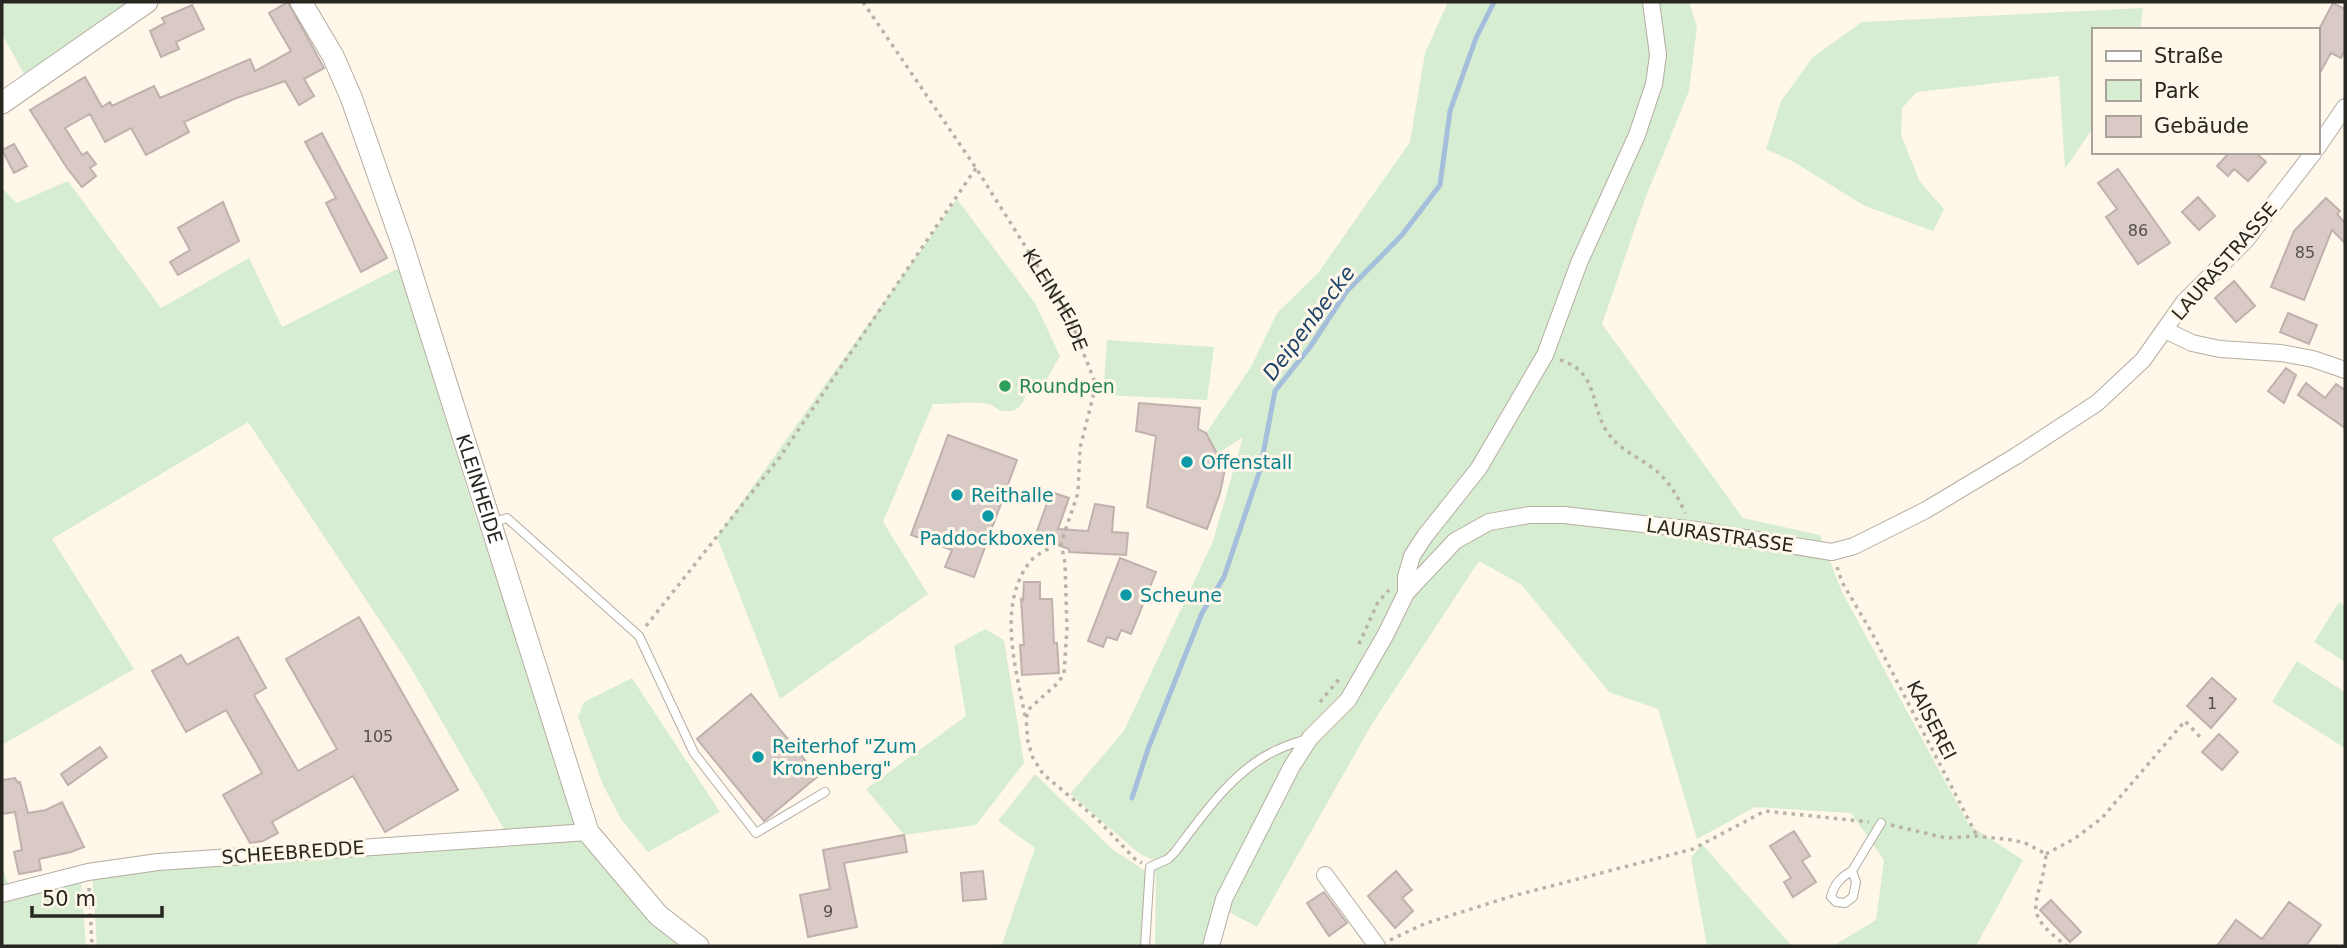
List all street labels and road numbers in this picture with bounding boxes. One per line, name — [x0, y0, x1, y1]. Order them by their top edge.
street label: LAURASTRASSE — [2167, 198, 2281, 324]
street label: KLEINHEIDE — [1019, 245, 1092, 354]
street label: KLEINHEIDE — [452, 431, 507, 546]
street label: LAURASTRASSE — [1645, 514, 1795, 556]
street label: KAISEREI — [1903, 677, 1961, 763]
street label: SCHEEBREDDE — [221, 836, 365, 868]

